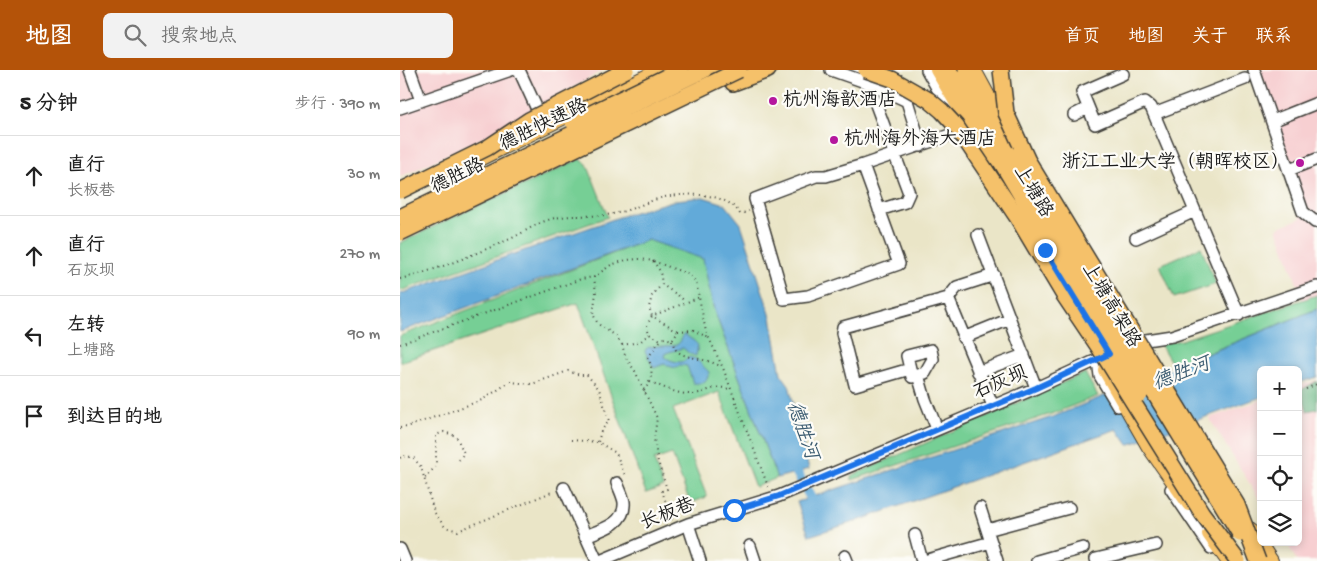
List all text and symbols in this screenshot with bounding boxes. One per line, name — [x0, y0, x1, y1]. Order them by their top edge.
search box — [103, 13, 453, 58]
icon: search — [121, 21, 149, 49]
text: 地图 — [25, 24, 73, 53]
text: 搜索地点 — [161, 26, 237, 49]
text: 首页 — [1064, 27, 1100, 48]
text: 地图 — [1128, 27, 1164, 48]
text: 关于 — [1192, 27, 1228, 48]
text: 联系 — [1256, 27, 1292, 48]
place label: 杭州海歆酒店 — [783, 89, 897, 113]
text: 5 分钟 — [20, 93, 78, 118]
street label: 德胜快速路 — [496, 94, 592, 157]
marker: 杭州海歆酒店 — [767, 95, 779, 107]
text: 步行 · 390 m — [295, 96, 380, 115]
place label: 杭州海外海大酒店 — [844, 128, 996, 152]
marker: 杭州海外海大酒店 — [828, 134, 840, 146]
place label: 浙江工业大学（朝晖校区） — [1062, 151, 1290, 175]
street label: 德胜路 — [427, 153, 489, 200]
text: 直行 — [67, 155, 105, 178]
marker: 浙江工业大学（朝晖校区） — [1294, 157, 1306, 169]
street label: 上塘路 — [1007, 161, 1057, 222]
icon: ahead — [20, 162, 48, 190]
text: 30 m — [347, 166, 380, 185]
text: 长板巷 — [67, 183, 115, 202]
text: 直行 — [67, 235, 105, 258]
route end — [1034, 239, 1057, 262]
icon: ahead — [20, 242, 48, 270]
text: 270 m — [340, 246, 380, 265]
street label: 上塘高架路 — [1076, 259, 1145, 353]
text: 石灰坝 — [67, 263, 115, 282]
text: 左转 — [67, 315, 105, 338]
icon: left — [20, 322, 48, 350]
text: 90 m — [348, 326, 380, 345]
text: 上塘路 — [67, 343, 115, 362]
water label: 德胜河 — [1150, 352, 1217, 396]
street label: 石灰坝 — [970, 361, 1032, 406]
map controls — [1257, 366, 1302, 546]
button: + — [1257, 366, 1302, 411]
water label: 德胜河 — [780, 399, 824, 466]
icon: arrive — [20, 402, 48, 430]
text: 到达目的地 — [67, 407, 162, 430]
button: − — [1257, 411, 1302, 456]
button: locate — [1257, 456, 1302, 501]
street label: 长板巷 — [637, 493, 699, 536]
route start — [723, 499, 746, 522]
button: layers — [1257, 501, 1302, 546]

